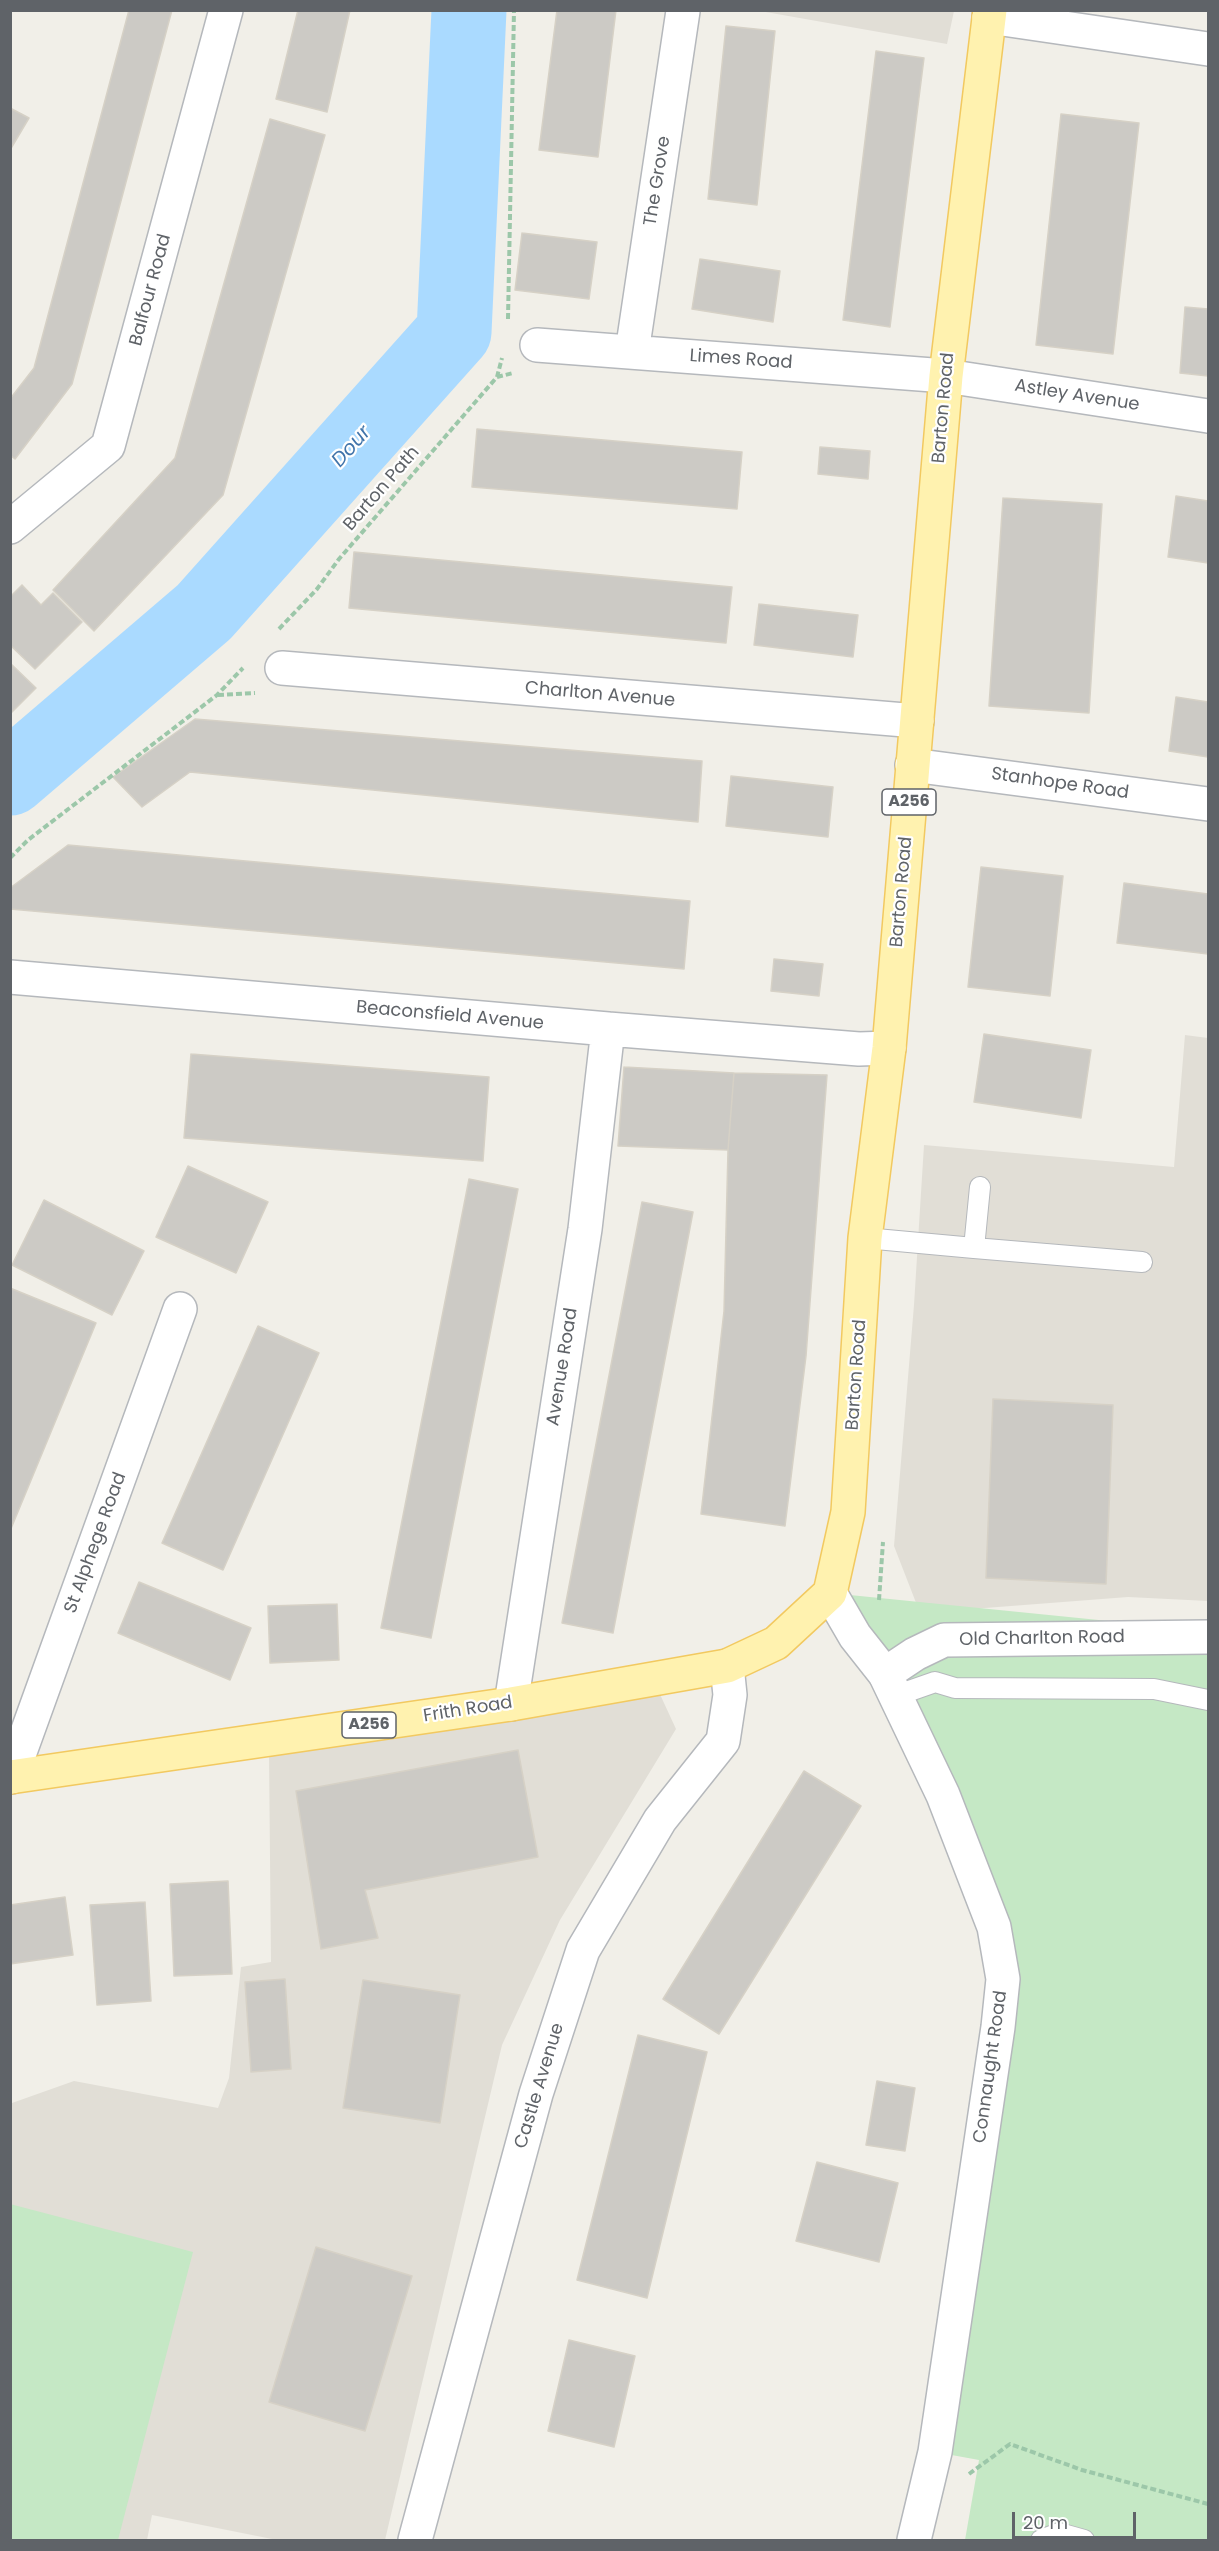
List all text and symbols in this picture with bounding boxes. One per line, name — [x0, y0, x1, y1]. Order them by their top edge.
street label: The Grove — [640, 135, 676, 227]
street label: Balfour Road — [126, 232, 176, 348]
street label: Limes Road — [689, 346, 793, 374]
street label: Barton Road — [928, 352, 960, 464]
street label: Astley Avenue — [1013, 375, 1141, 417]
water label: Dour — [327, 421, 377, 473]
street label: Barton Path — [339, 442, 425, 536]
street label: Charlton Avenue — [524, 678, 676, 712]
street label: Stanhope Road — [990, 764, 1130, 804]
road number: A256 — [882, 789, 936, 815]
street label: Barton Road — [886, 836, 918, 948]
street label: Beaconsfield Avenue — [355, 997, 545, 1035]
street label: Avenue Road — [543, 1306, 583, 1428]
street label: Barton Road — [842, 1319, 872, 1431]
street label: St Alphege Road — [60, 1470, 132, 1616]
street label: Old Charlton Road — [959, 1627, 1125, 1651]
street label: Frith Road — [422, 1692, 514, 1728]
road number: A256 — [342, 1712, 396, 1738]
street label: Connaught Road — [970, 1989, 1012, 2145]
street label: Castle Avenue — [511, 2021, 569, 2151]
scale bar — [1015, 2500, 1140, 2538]
text: 20 m — [1023, 2510, 1068, 2535]

